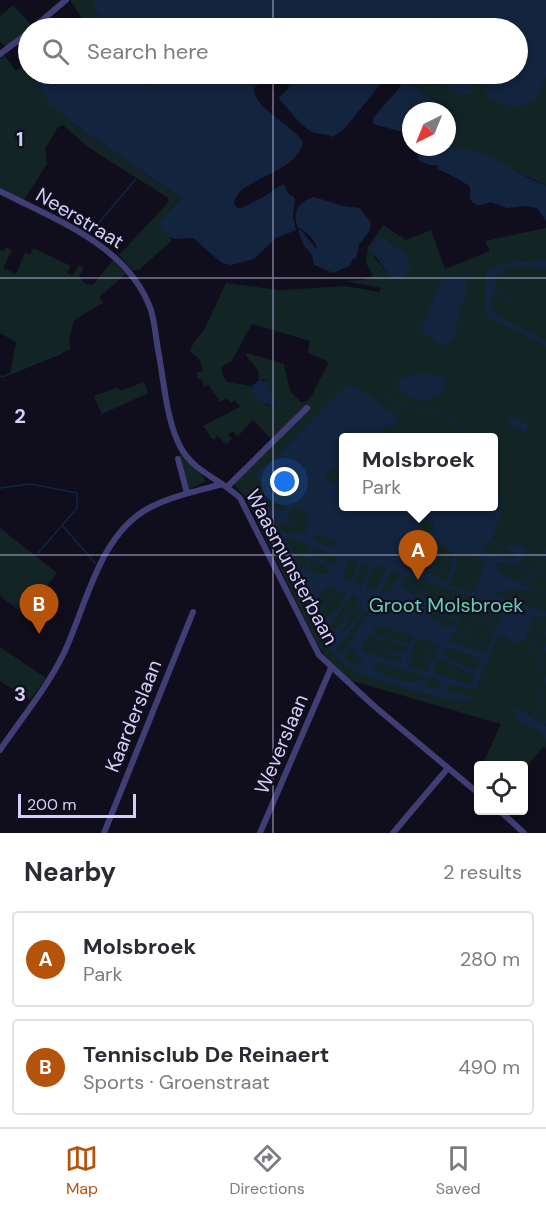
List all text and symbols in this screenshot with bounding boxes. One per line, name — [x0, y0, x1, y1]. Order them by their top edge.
search box — [18, 18, 528, 84]
icon: search — [39, 35, 72, 68]
text: Search here — [87, 37, 208, 66]
north arrow — [402, 102, 456, 156]
text: 1 — [16, 126, 24, 152]
street label: Neerstraat — [31, 182, 129, 254]
text: 2 — [14, 403, 26, 429]
popup — [339, 433, 498, 511]
text: Molsbroek — [362, 445, 475, 474]
your location — [270, 467, 299, 496]
text: Park — [362, 474, 401, 500]
street label: Waasmunsterbaan — [240, 485, 344, 649]
pin: A — [398, 530, 438, 580]
pin: B — [20, 584, 58, 634]
park label: Groot Molsbroek — [369, 592, 523, 618]
street label: Kaarderslaan — [99, 656, 167, 776]
text: 3 — [14, 681, 26, 707]
street label: Weverslaan — [248, 690, 314, 798]
map controls — [474, 761, 528, 815]
button: locate — [474, 761, 528, 815]
scale bar — [18, 791, 136, 818]
text: 200 m — [27, 794, 76, 815]
text: Nearby — [24, 855, 116, 889]
text: 2 results — [443, 859, 522, 885]
text: Molsbroek — [83, 932, 196, 961]
text: A — [38, 946, 53, 972]
text: 280 m — [460, 946, 520, 972]
text: Park — [83, 961, 123, 987]
text: Tennisclub De Reinaert — [83, 1040, 329, 1069]
text: B — [39, 1054, 52, 1080]
text: 490 m — [458, 1054, 520, 1080]
text: Sports · Groenstraat — [83, 1069, 270, 1095]
tab: Map — [65, 1142, 98, 1199]
tab: Directions — [229, 1142, 305, 1199]
tab: Saved — [436, 1142, 481, 1199]

